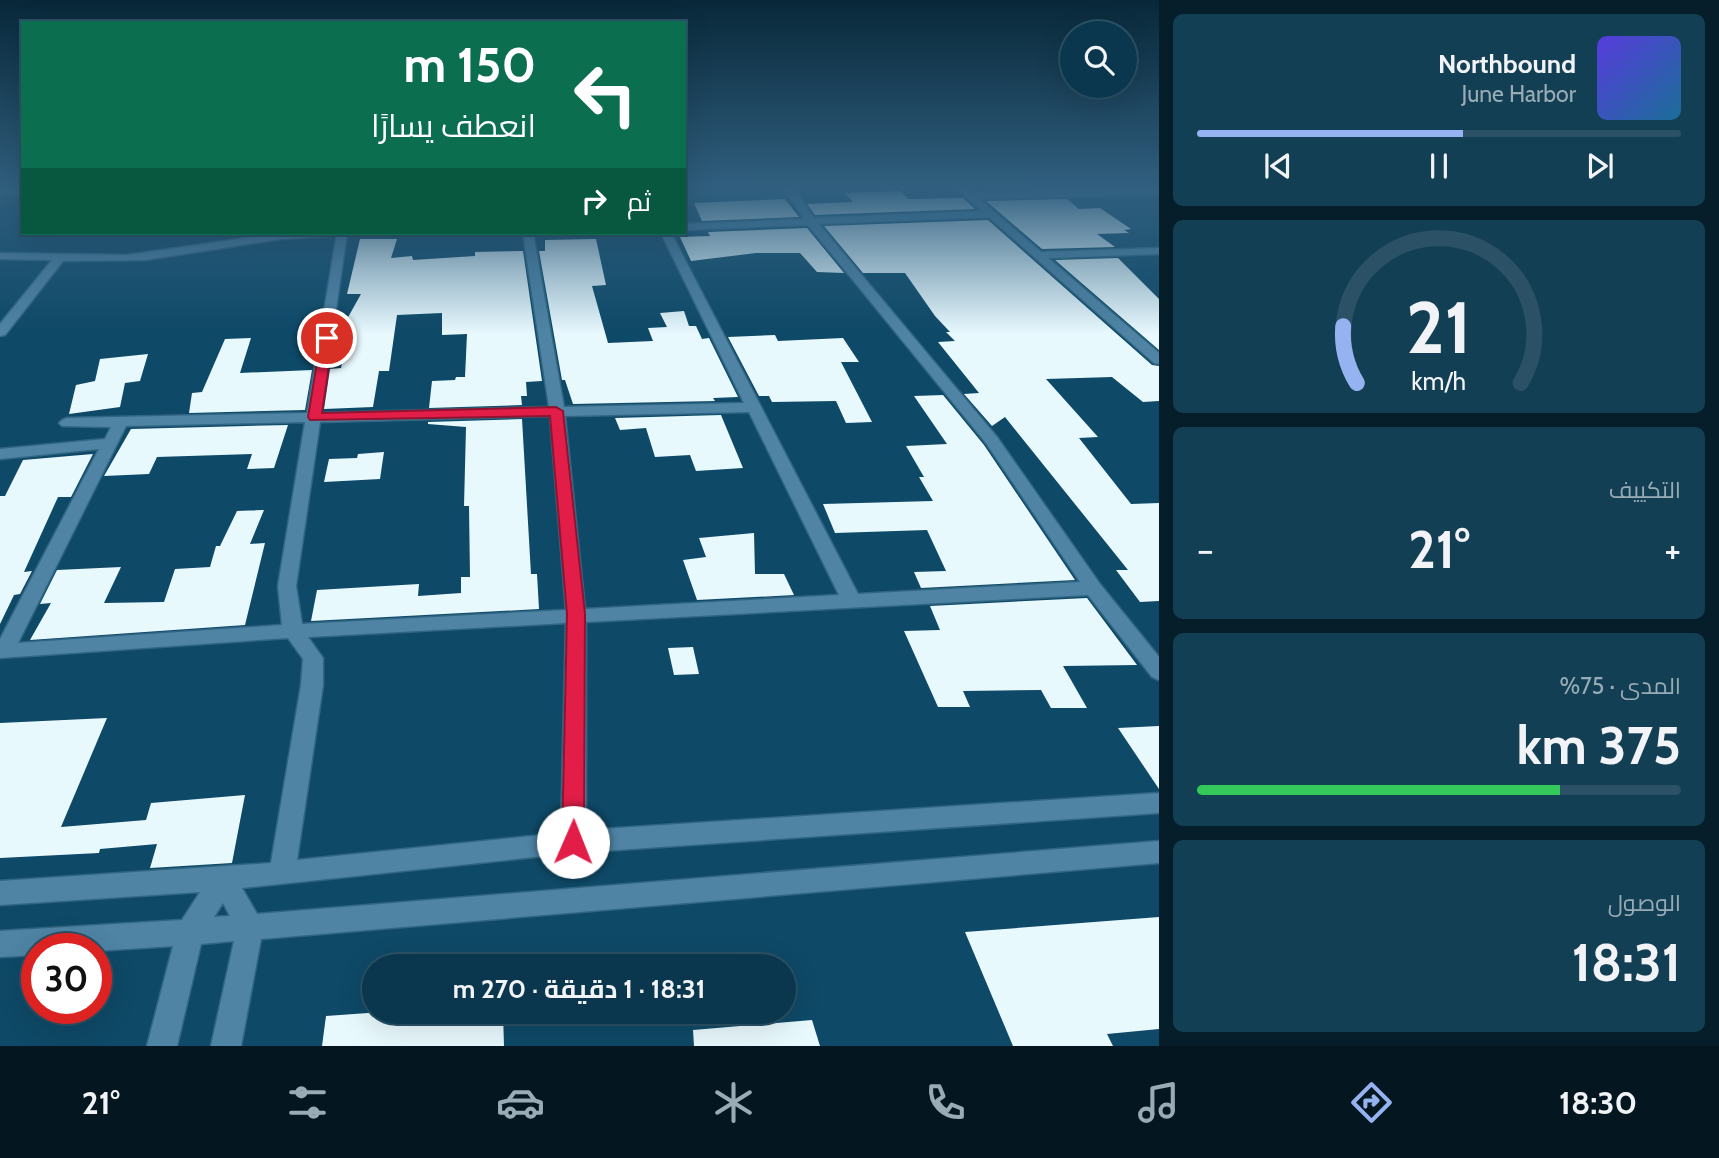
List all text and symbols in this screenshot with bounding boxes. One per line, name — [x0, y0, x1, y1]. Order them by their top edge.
map controls — [1060, 21, 1137, 98]
button: search — [1060, 21, 1137, 98]
text: 150 m — [403, 35, 536, 94]
text: Northbound — [1438, 48, 1576, 80]
icon: left — [560, 49, 651, 140]
text: June Harbor — [1462, 80, 1576, 108]
text: انعطف يسارًا — [371, 106, 536, 145]
icon: previous — [1259, 147, 1297, 185]
icon: pause — [1420, 147, 1458, 185]
icon: next — [1581, 147, 1619, 185]
icon: right — [575, 182, 613, 220]
text: ثم — [627, 186, 651, 218]
text: 21 — [1406, 283, 1472, 371]
pin — [297, 308, 357, 368]
icon: arrive — [308, 319, 346, 357]
text: km/h — [1412, 365, 1466, 395]
text: التكييف — [1609, 476, 1681, 504]
text: 21° — [1408, 518, 1470, 581]
text: − — [1197, 526, 1214, 573]
text: + — [1664, 526, 1681, 573]
text: المدى · 75% — [1560, 672, 1681, 700]
text: 375 km — [1516, 714, 1681, 777]
position arrow — [536, 805, 610, 879]
text: الوصول — [1608, 889, 1681, 917]
text: 18:31 — [1572, 931, 1681, 994]
speed limit sign: 30 — [21, 933, 112, 1024]
text: 18:31 · 1 دقيقة · 270 m — [453, 973, 705, 1005]
icon: filters — [283, 1078, 332, 1127]
icon: car — [496, 1078, 545, 1127]
icon: climate — [709, 1078, 758, 1127]
icon: phone — [921, 1078, 970, 1127]
icon: music — [1134, 1078, 1183, 1127]
icon: directions — [1347, 1078, 1396, 1127]
text: 21° — [82, 1083, 120, 1122]
text: 18:30 — [1559, 1083, 1637, 1122]

